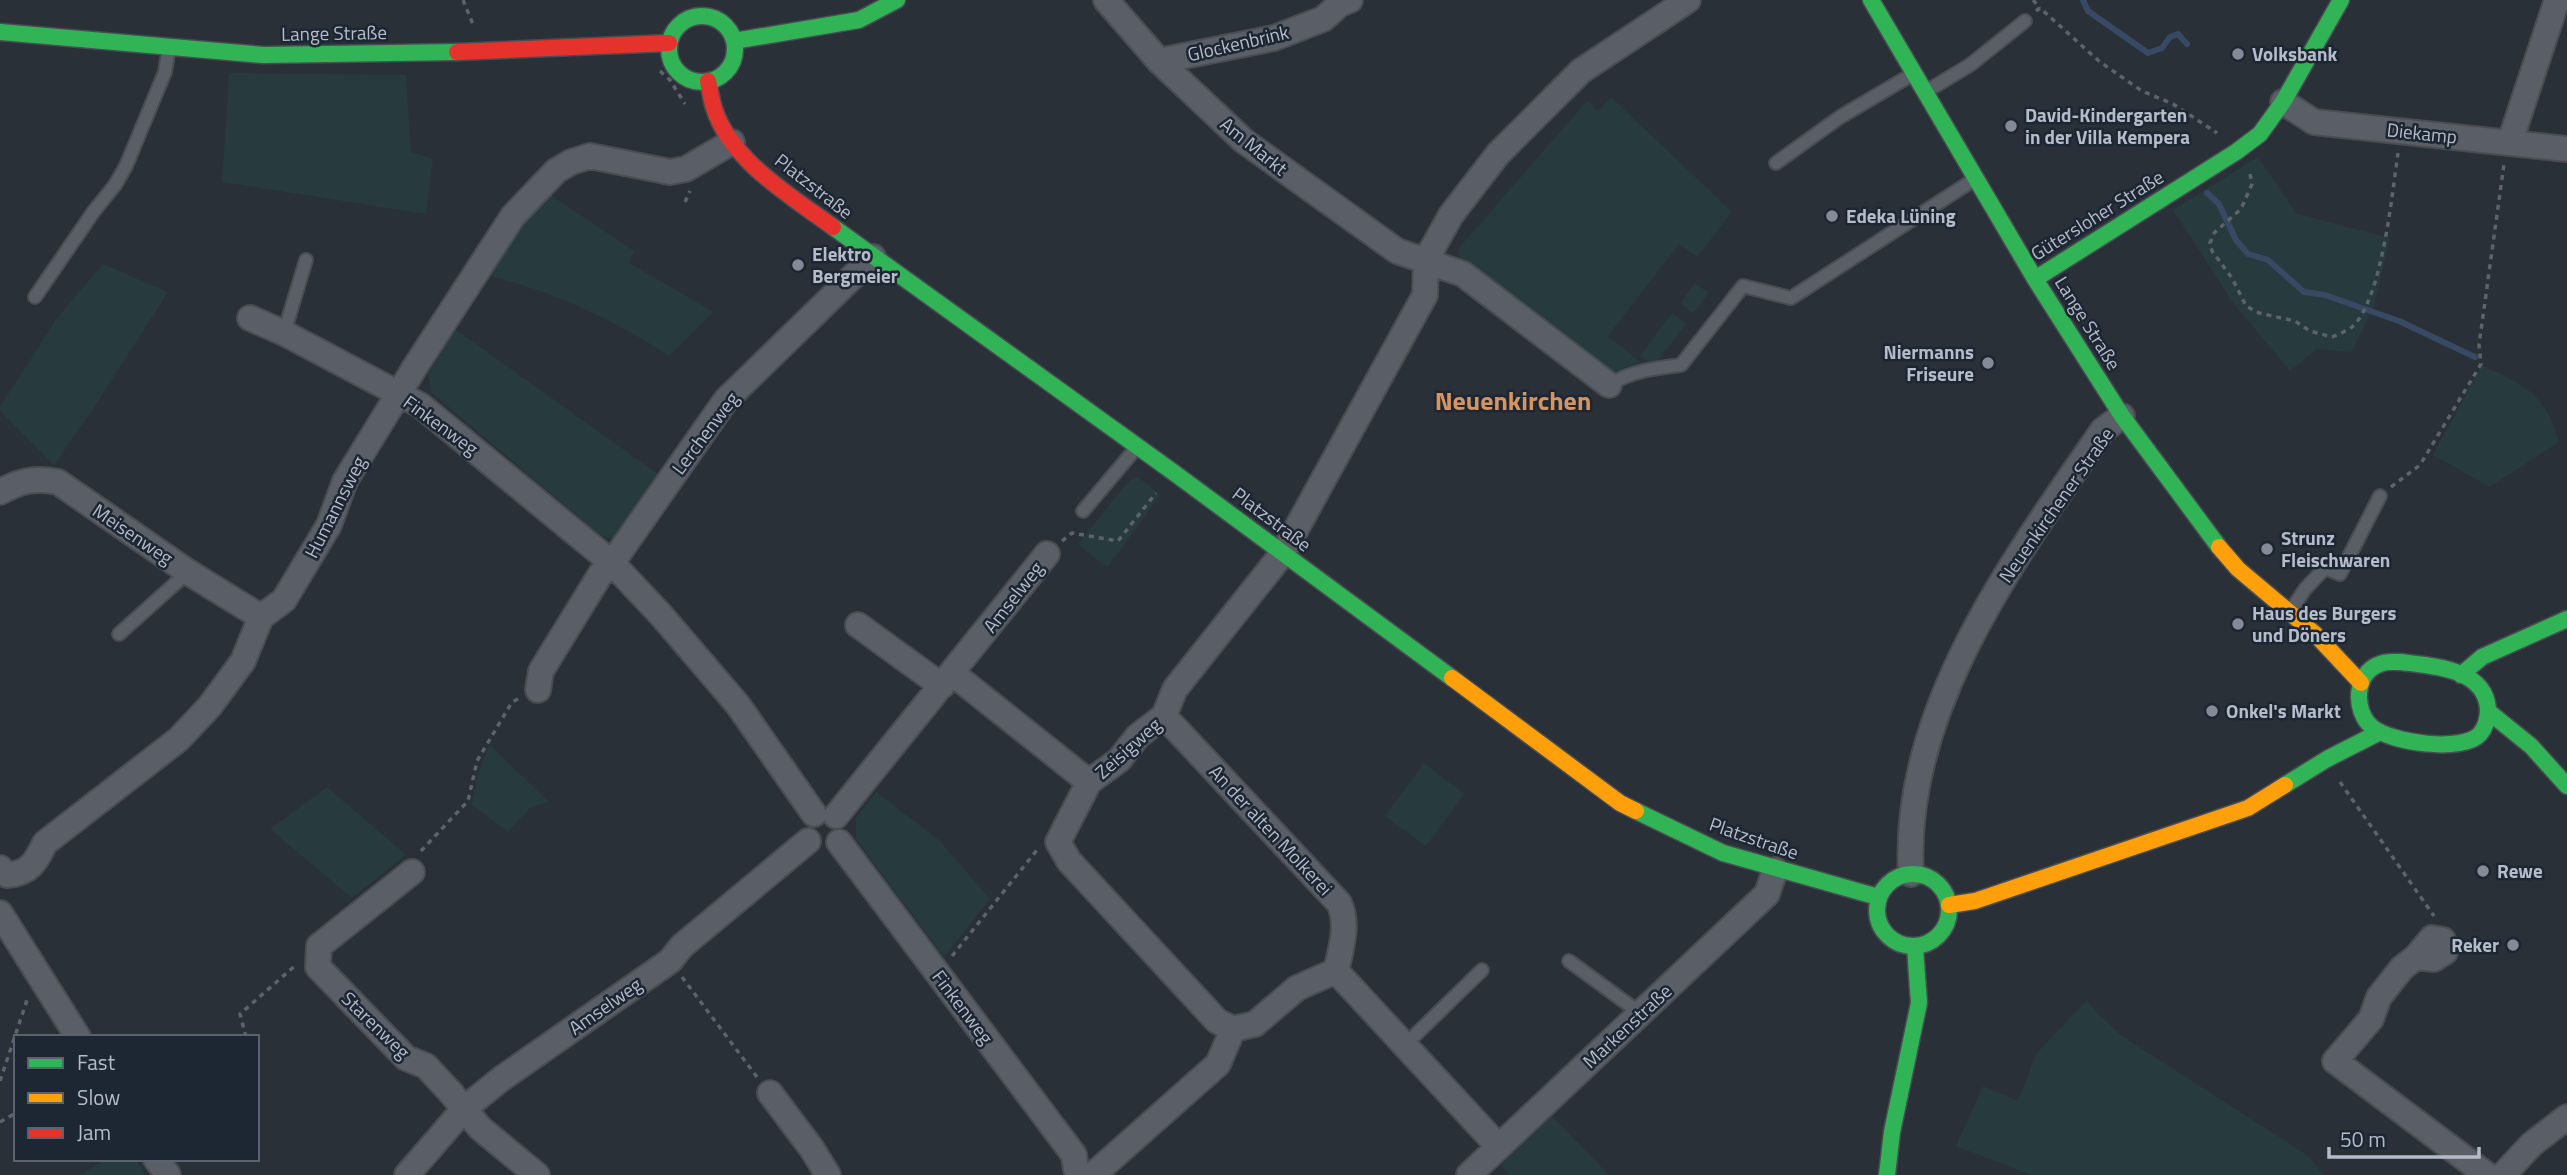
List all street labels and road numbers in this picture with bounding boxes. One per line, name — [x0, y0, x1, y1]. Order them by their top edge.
street label: Lange Straße — [281, 17, 387, 48]
street label: Glockenbrink — [1184, 17, 1291, 68]
street label: Am Markt — [1214, 109, 1294, 182]
street label: Diekamp — [2385, 114, 2459, 151]
street label: Platzstraße — [769, 146, 860, 226]
street label: Gütersloher Straße — [2025, 162, 2169, 267]
street label: Lange Straße — [2048, 270, 2129, 375]
street label: Lerchenweg — [664, 385, 745, 480]
street label: Finkenweg — [398, 387, 485, 462]
street label: Neuenkirchener Straße — [1991, 421, 2120, 588]
street label: Humannsweg — [296, 450, 373, 563]
street label: Platzstraße — [1227, 479, 1318, 558]
street label: Meisenweg — [87, 496, 180, 571]
street label: Amselweg — [975, 555, 1050, 639]
street label: Zeisigweg — [1088, 710, 1167, 785]
street label: An der alten Molkerei — [1203, 758, 1340, 902]
street label: Platzstraße — [1706, 809, 1803, 866]
street label: Finkenweg — [926, 963, 1001, 1050]
street label: Amselweg — [562, 970, 648, 1041]
street label: Markenstraße — [1576, 977, 1678, 1075]
street label: Starenweg — [335, 984, 418, 1065]

